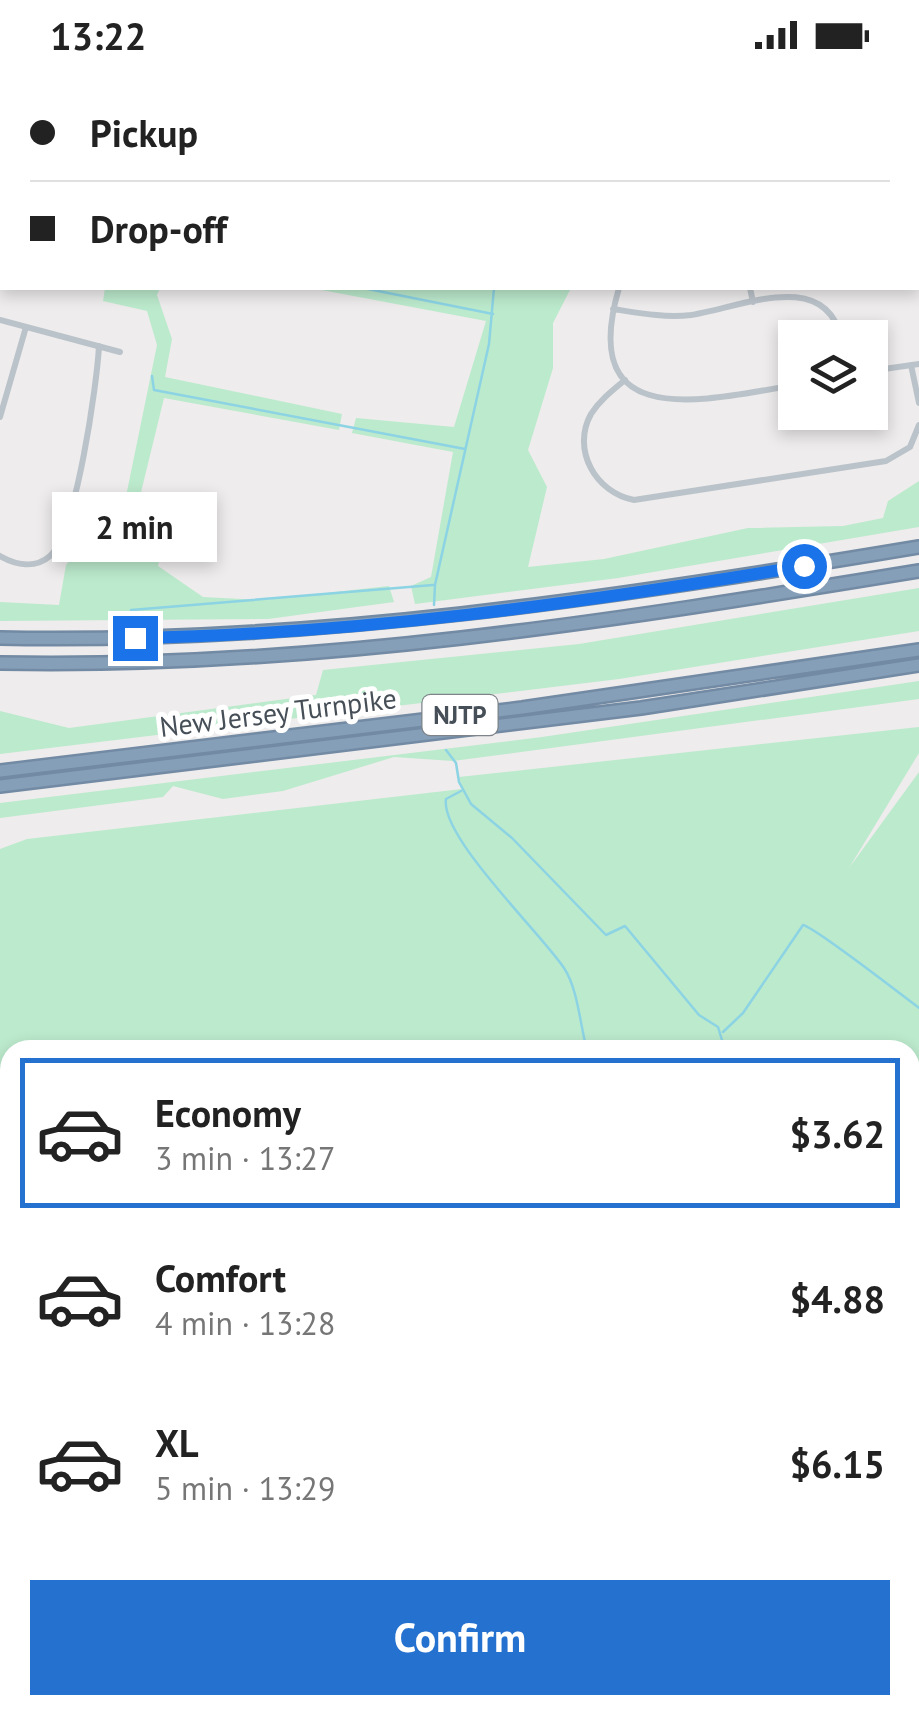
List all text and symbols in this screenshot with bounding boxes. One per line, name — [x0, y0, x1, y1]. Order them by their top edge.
text: 13:22 — [50, 11, 146, 60]
text: Pickup — [90, 108, 198, 157]
text: Drop-off — [90, 204, 227, 253]
map controls — [778, 320, 888, 430]
button: layers — [778, 320, 888, 430]
callout: 2 min — [52, 493, 218, 563]
text: 2 min — [95, 506, 174, 548]
route start — [782, 544, 827, 589]
route end — [113, 616, 158, 661]
street label: New Jersey Turnpike — [157, 679, 399, 745]
road number: NJTP — [422, 695, 498, 735]
icon: car — [35, 1088, 125, 1178]
text: Economy — [155, 1088, 301, 1137]
text: $3.62 — [789, 1109, 885, 1158]
text: 3 min · 13:27 — [155, 1137, 335, 1179]
icon: car — [35, 1253, 125, 1343]
text: Comfort — [155, 1253, 286, 1302]
text: $4.88 — [789, 1274, 885, 1323]
text: 4 min · 13:28 — [155, 1302, 335, 1344]
icon: car — [35, 1418, 125, 1508]
text: XL — [155, 1418, 199, 1467]
text: $6.15 — [789, 1439, 885, 1488]
text: 5 min · 13:29 — [155, 1467, 335, 1509]
button: Confirm — [30, 1580, 890, 1695]

